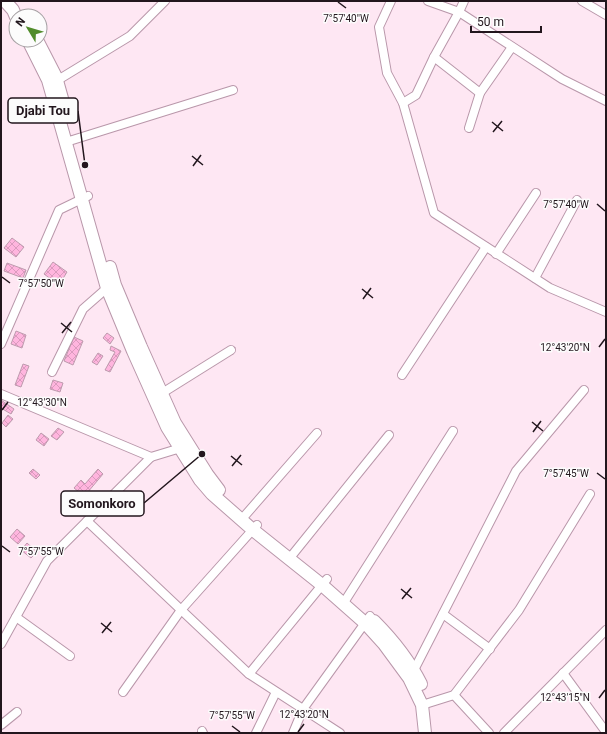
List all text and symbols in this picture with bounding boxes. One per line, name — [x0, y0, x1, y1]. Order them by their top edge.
north arrow — [8, 8, 48, 48]
scale bar — [471, 8, 541, 34]
text: 7°57'40"W — [323, 13, 369, 24]
text: N — [13, 15, 28, 29]
text: 50 m — [477, 15, 504, 29]
callout: Djabi Tou — [8, 98, 78, 123]
text: Djabi Tou — [16, 103, 70, 118]
text: 7°57'40"W — [543, 199, 589, 210]
text: 7°57'50"W — [18, 278, 64, 289]
text: 12°43'20"N — [540, 342, 590, 353]
text: 12°43'30"N — [17, 397, 67, 408]
text: 7°57'45"W — [543, 468, 589, 479]
callout: Somonkoro — [61, 491, 144, 516]
text: Somonkoro — [68, 496, 136, 511]
text: 7°57'55"W — [18, 546, 64, 557]
text: 12°43'15"N — [540, 692, 590, 703]
text: 12°43'20"N — [279, 709, 329, 720]
text: 7°57'55"W — [209, 710, 255, 721]

